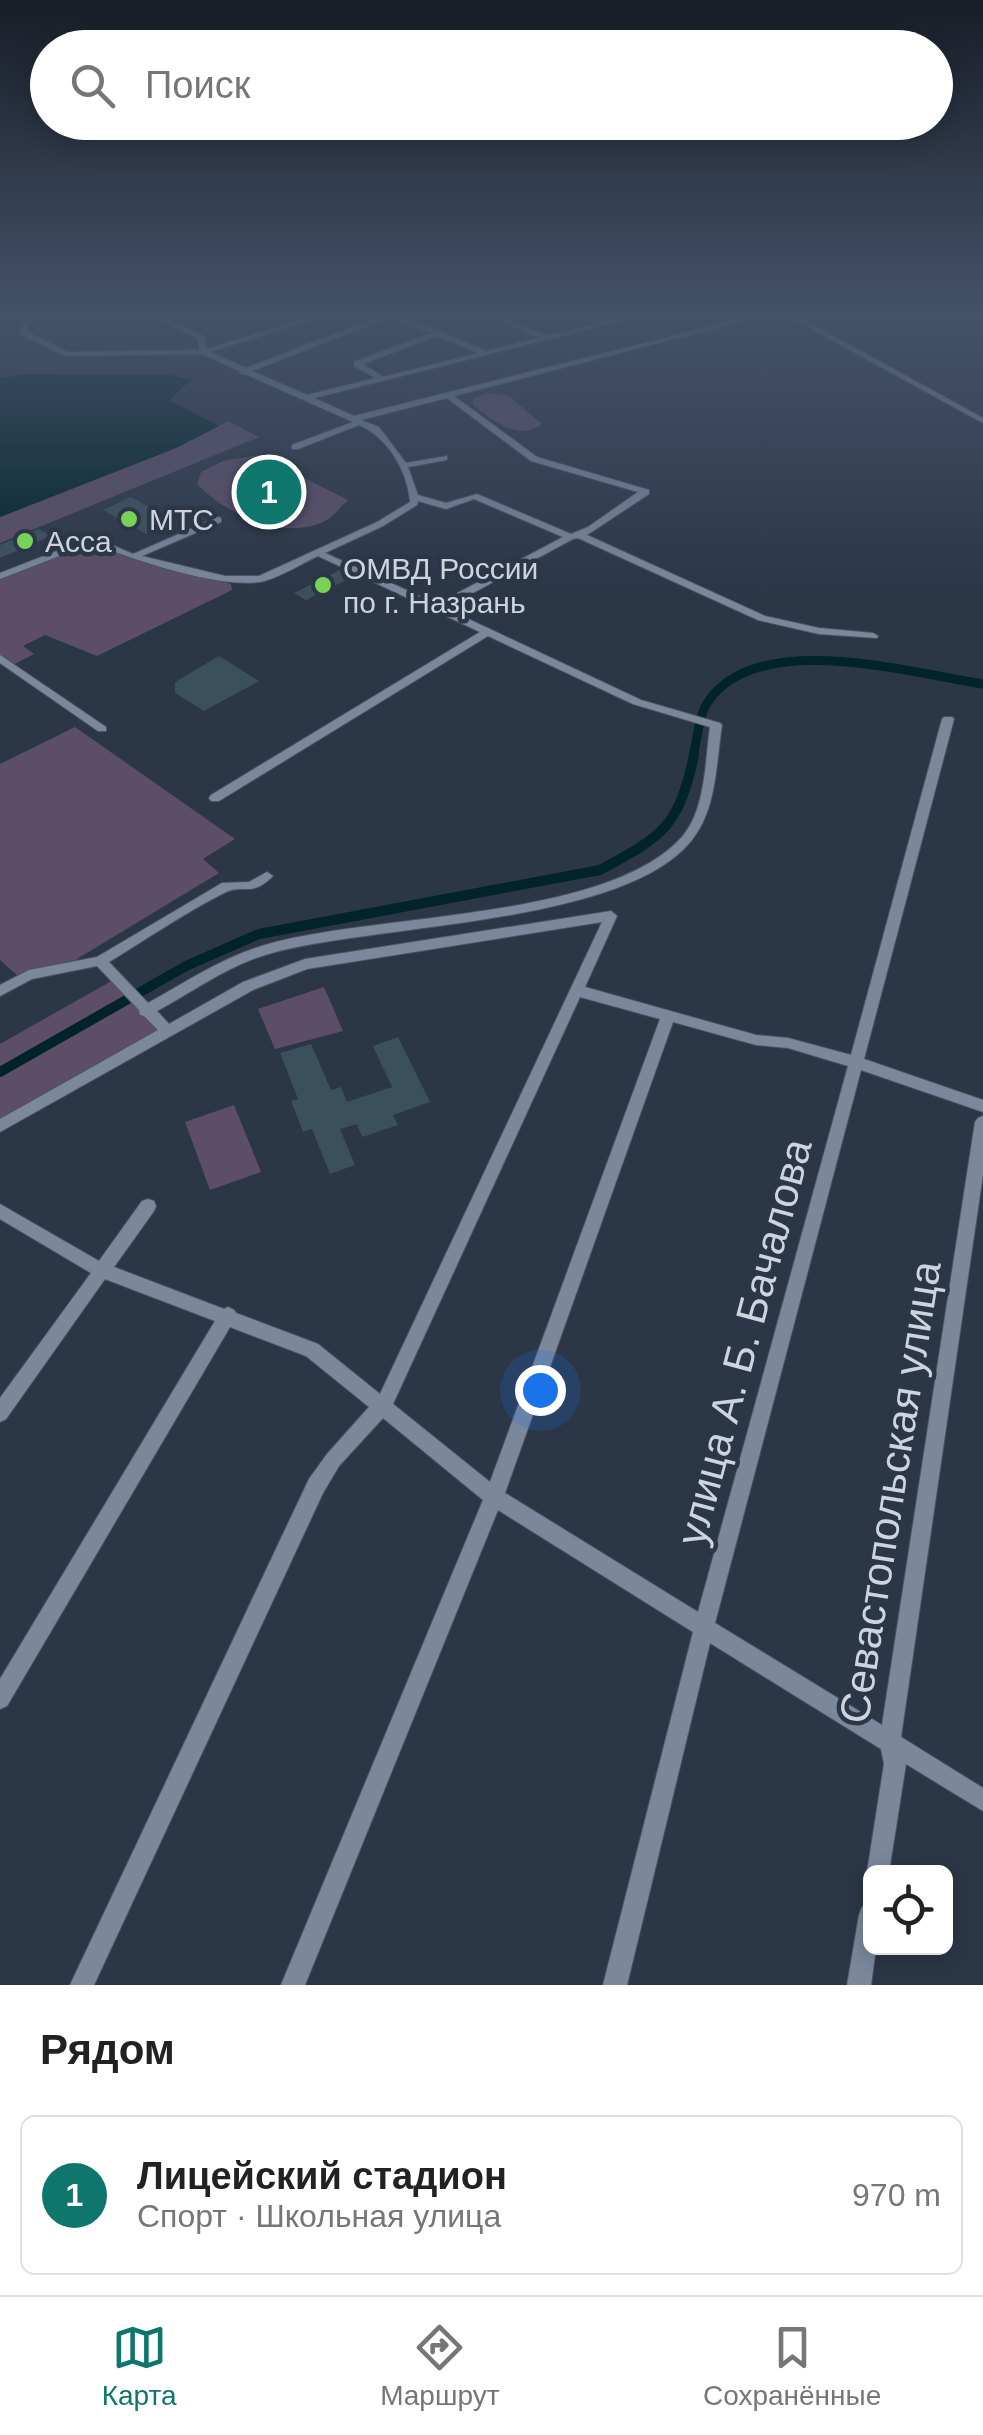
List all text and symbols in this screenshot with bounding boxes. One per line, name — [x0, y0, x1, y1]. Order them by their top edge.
search box — [30, 30, 953, 140]
icon: search — [65, 58, 120, 113]
text: Поиск — [145, 64, 250, 106]
pin: 1 — [236, 454, 302, 530]
place label: МТС — [149, 503, 214, 536]
marker: МТС — [118, 508, 140, 530]
place label: Асса — [45, 525, 112, 558]
marker: Асса — [14, 530, 36, 552]
place label: ОМВД России по г. Назрань — [343, 552, 538, 619]
marker: ОМВД России по г. Назрань — [312, 574, 334, 596]
street label: улица А. Б. Бачалова — [667, 1133, 821, 1550]
street label: Севастопольская улица — [830, 1257, 950, 1726]
your location — [515, 1365, 566, 1416]
map controls — [863, 1865, 953, 1955]
button: locate — [863, 1865, 953, 1955]
text: Рядом — [40, 2026, 175, 2073]
text: Лицейский стадион — [137, 2155, 507, 2197]
text: 1 — [66, 2177, 83, 2213]
text: 970 m — [852, 2177, 941, 2213]
text: Спорт · Школьная улица — [137, 2198, 501, 2234]
tab: Карта — [102, 2320, 177, 2412]
tab: Маршрут — [380, 2320, 499, 2412]
tab: Сохранённые — [703, 2320, 881, 2412]

